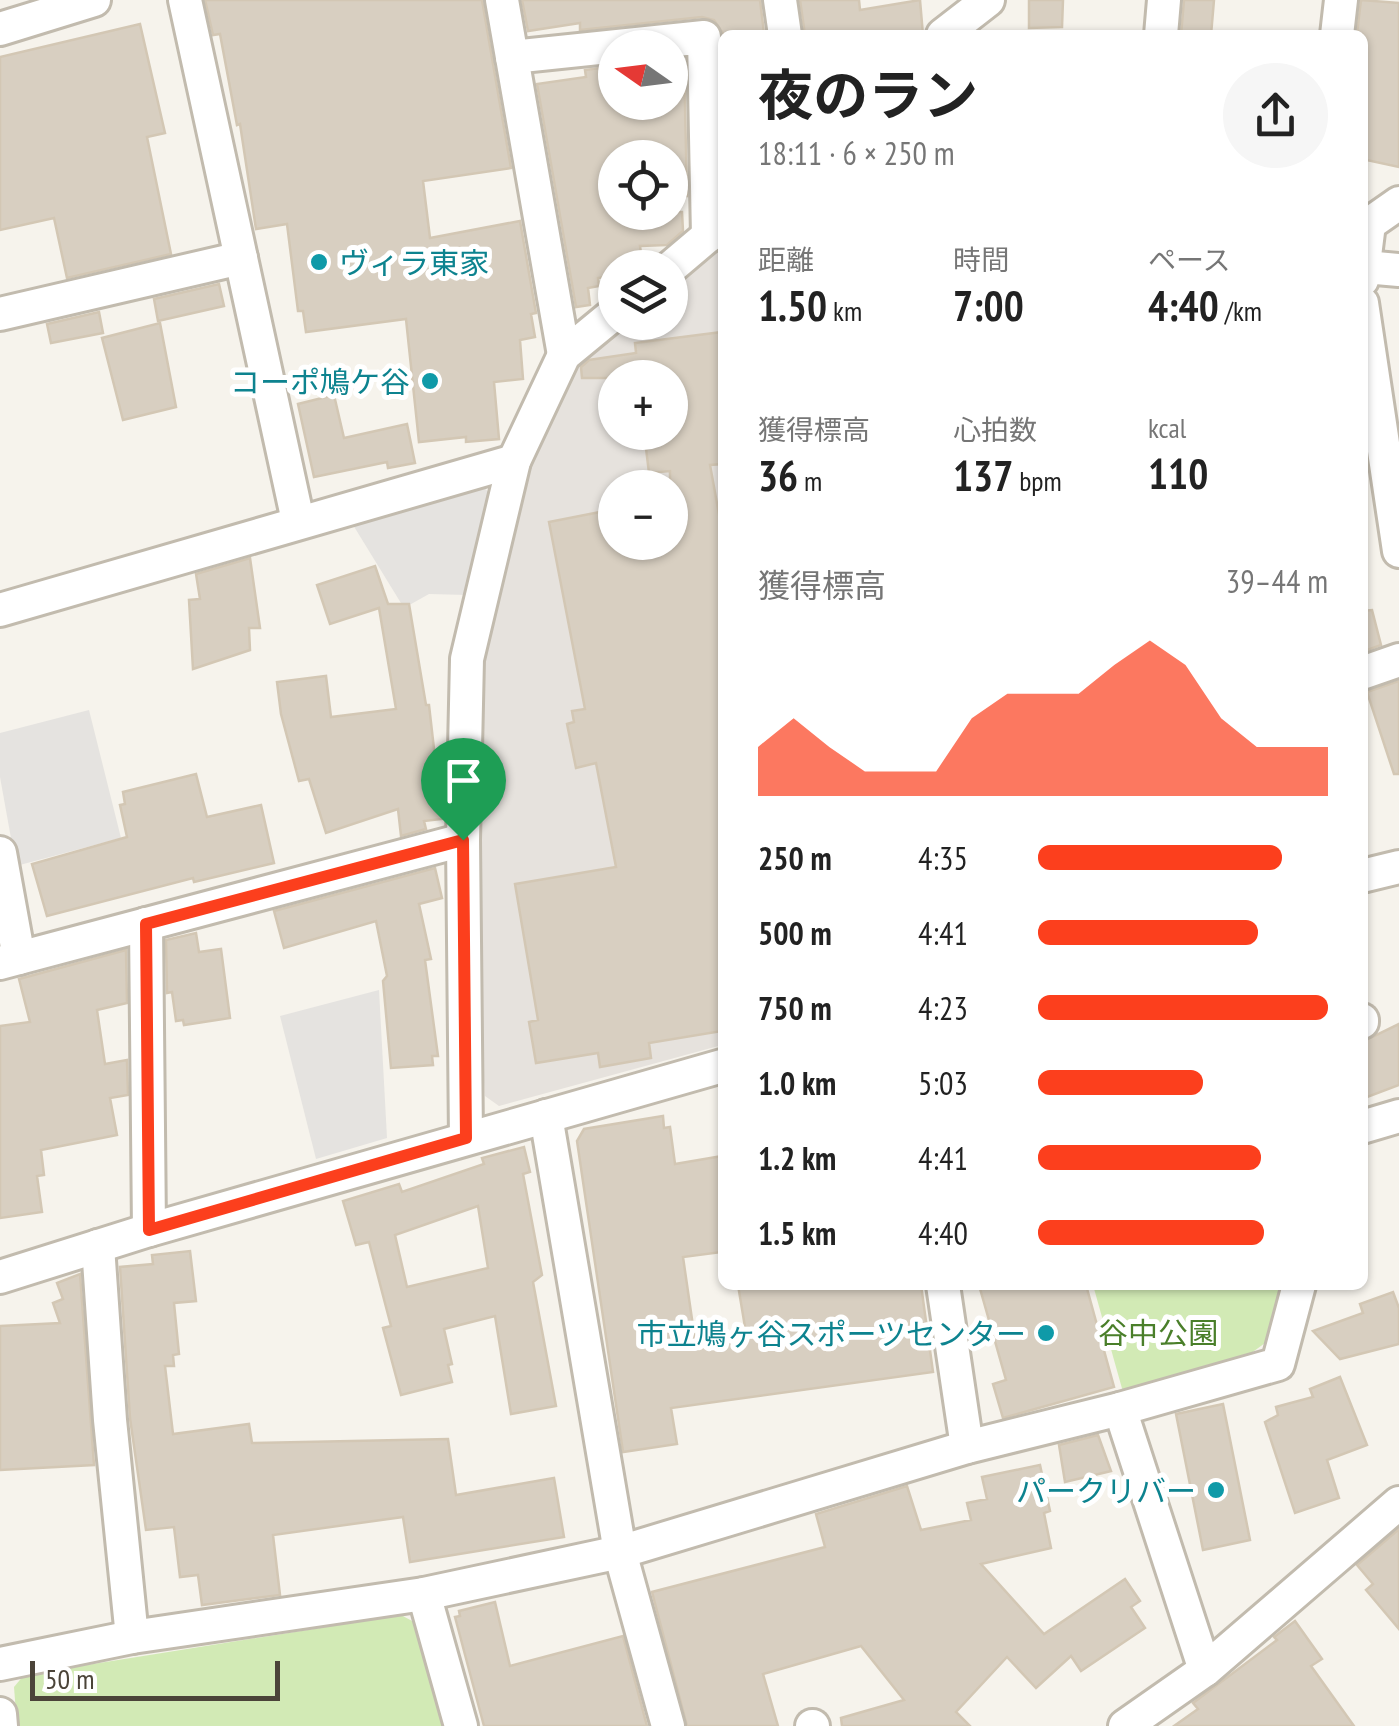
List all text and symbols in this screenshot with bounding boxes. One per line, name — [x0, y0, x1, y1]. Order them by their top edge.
north arrow — [598, 30, 688, 120]
map controls — [598, 30, 688, 560]
text: 夜のラン — [758, 59, 978, 130]
button: share — [1223, 63, 1328, 168]
text: 18:11 · 6 × 250 m — [758, 132, 955, 174]
button: locate — [598, 140, 688, 230]
text: 距離 — [758, 241, 814, 278]
text: 時間 — [953, 241, 1009, 278]
text: ペース — [1148, 241, 1231, 278]
place label: ヴィラ東家 — [339, 243, 489, 282]
button: layers — [598, 250, 688, 340]
marker: ヴィラ東家 — [308, 251, 330, 273]
text: 1.50 — [758, 278, 827, 333]
text: 7:00 — [953, 278, 1024, 333]
text: 4:40 — [1148, 278, 1219, 333]
text: km — [827, 292, 862, 329]
text: /km — [1219, 292, 1262, 329]
button: + — [598, 360, 688, 450]
place label: コーポ鳩ケ谷 — [230, 362, 410, 401]
marker: コーポ鳩ケ谷 — [419, 370, 441, 392]
text: kcal — [1148, 409, 1186, 446]
text: 獲得標高 — [758, 411, 870, 448]
text: 心拍数 — [953, 411, 1037, 448]
text: 110 — [1148, 446, 1208, 501]
text: 36 — [758, 448, 798, 503]
text: 137 — [953, 448, 1013, 503]
text: m — [798, 462, 822, 499]
text: bpm — [1013, 462, 1062, 499]
button: − — [598, 470, 688, 560]
text: 39–44 m — [1226, 560, 1328, 602]
text: 獲得標高 — [758, 564, 886, 606]
pin — [421, 738, 506, 841]
icon: arrive — [436, 753, 491, 808]
text: 250 m — [758, 837, 832, 879]
text: 4:35 — [918, 837, 968, 879]
text: 500 m — [758, 912, 832, 954]
text: 4:41 — [918, 912, 968, 954]
text: 750 m — [758, 987, 832, 1029]
text: 4:23 — [918, 987, 968, 1029]
text: 1.0 km — [758, 1062, 836, 1104]
text: 5:03 — [918, 1062, 968, 1104]
text: 1.2 km — [758, 1137, 836, 1179]
text: 4:41 — [918, 1137, 968, 1179]
text: 1.5 km — [758, 1212, 836, 1254]
text: 4:40 — [918, 1212, 968, 1254]
park label: 谷中公園 — [1098, 1313, 1218, 1352]
place label: 市立鳩ヶ谷スポーツセンター — [637, 1314, 1026, 1353]
marker: 市立鳩ヶ谷スポーツセンター — [1035, 1322, 1057, 1344]
place label: パークリバー — [1016, 1471, 1196, 1510]
marker: パークリバー — [1205, 1479, 1227, 1501]
scale bar — [30, 1656, 280, 1700]
text: 50 m — [45, 1660, 94, 1697]

